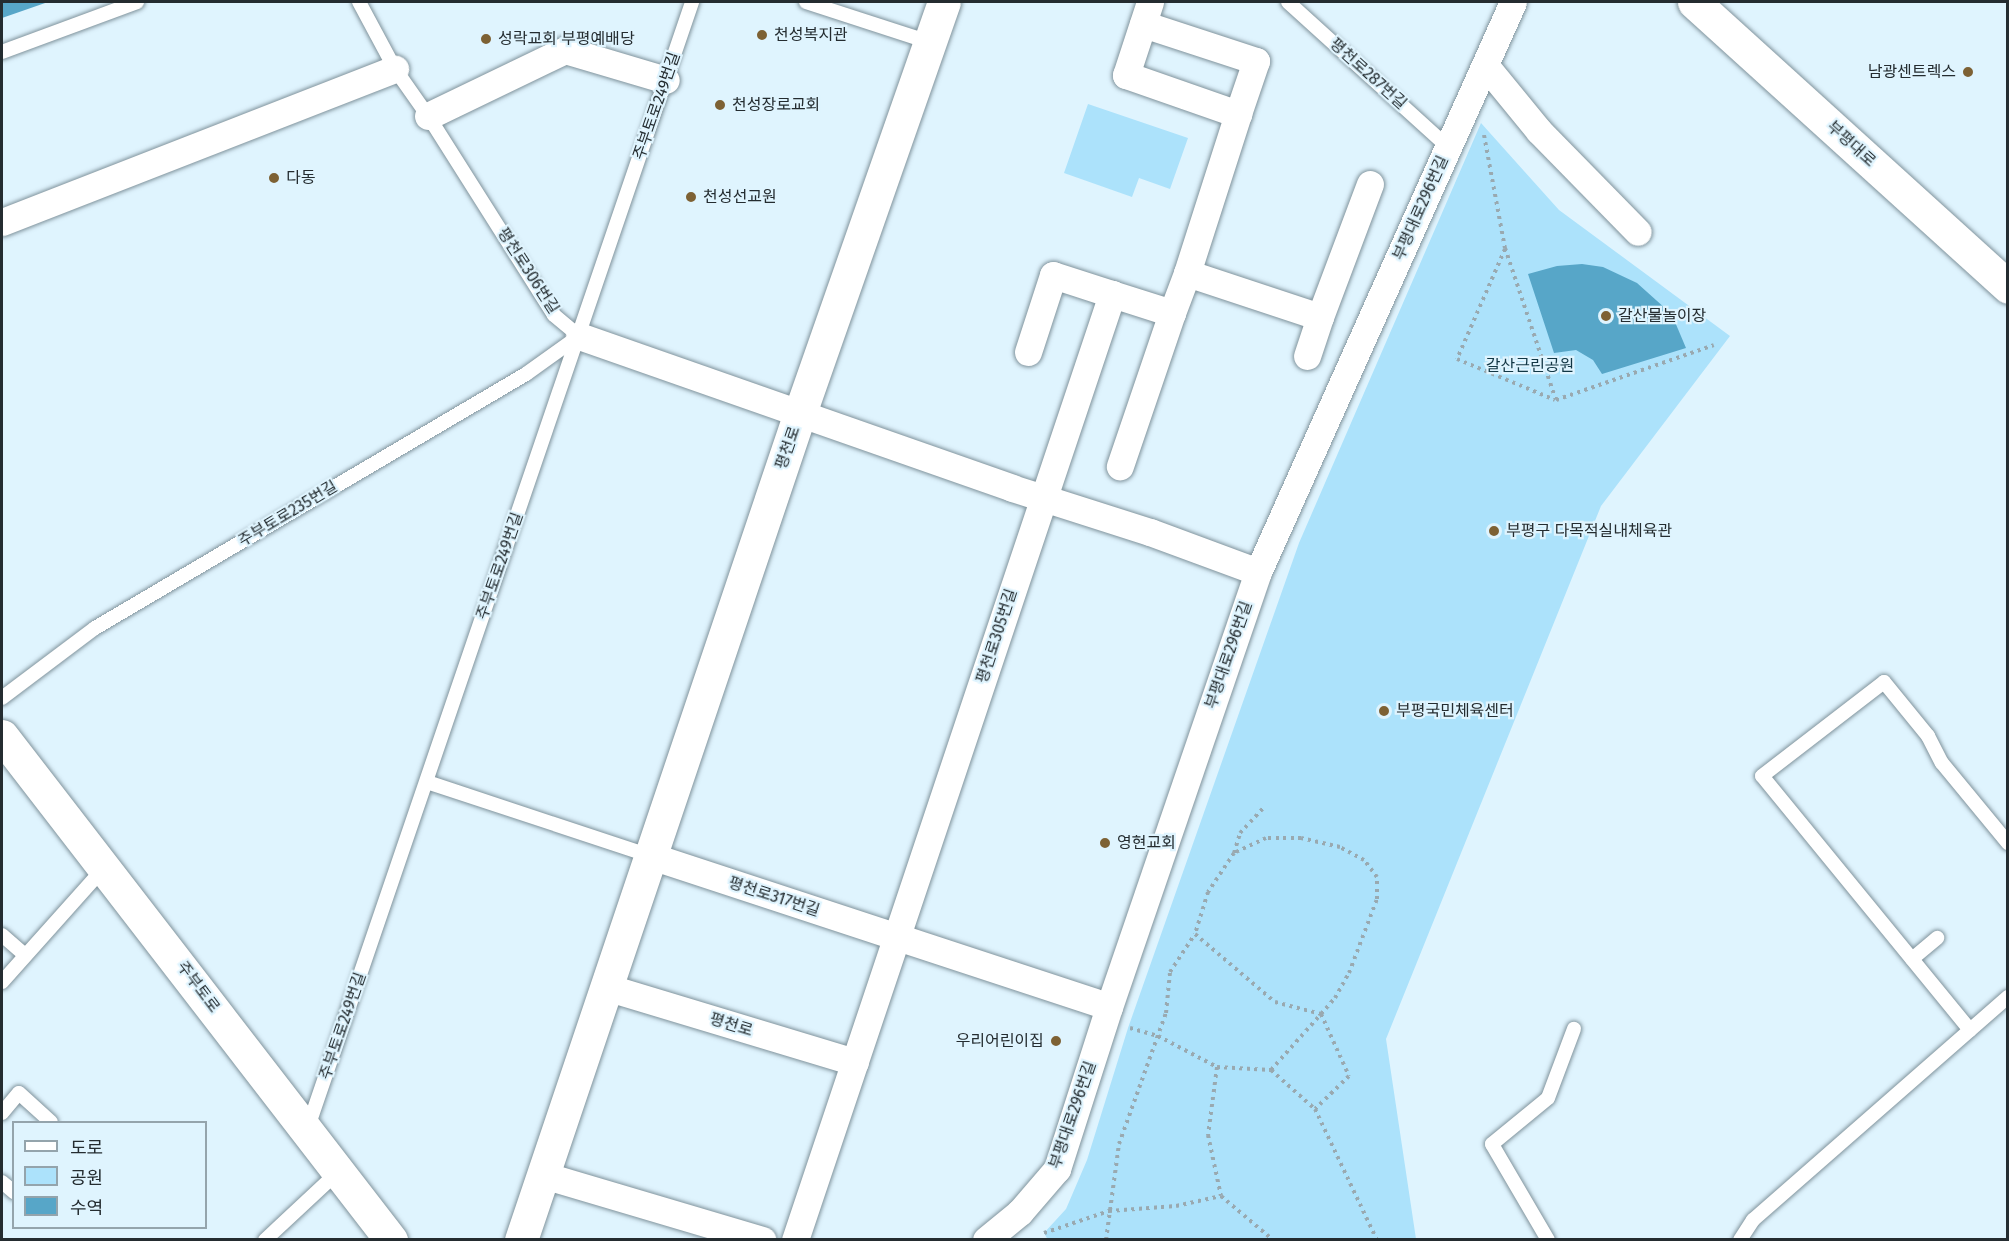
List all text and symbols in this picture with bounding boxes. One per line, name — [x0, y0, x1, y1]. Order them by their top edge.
place label: 천성복지관 — [774, 25, 848, 45]
marker: 천성복지관 — [755, 28, 769, 42]
place label: 성락교회 부평예배당 — [498, 29, 635, 49]
marker: 성락교회 부평예배당 — [479, 32, 493, 46]
street label: 평천로287번길 — [1325, 34, 1411, 114]
street label: 주부토로249번길 — [630, 50, 684, 162]
place label: 남광센트렉스 — [1868, 62, 1956, 82]
marker: 남광센트렉스 — [1961, 65, 1975, 79]
place label: 천성장로교회 — [732, 95, 820, 115]
marker: 천성장로교회 — [713, 98, 727, 112]
street label: 부평대로 — [1823, 117, 1879, 171]
street label: 부평대로296번길 — [1389, 152, 1453, 264]
place label: 다동 — [286, 168, 315, 188]
marker: 다동 — [267, 171, 281, 185]
place label: 천성선교원 — [703, 187, 777, 207]
marker: 천성선교원 — [684, 190, 698, 204]
street label: 평천로306번길 — [493, 224, 563, 318]
place label: 갈산물놀이장 — [1618, 306, 1706, 326]
marker: 갈산물놀이장 — [1599, 309, 1613, 323]
park label: 갈산근린공원 — [1486, 356, 1574, 376]
street label: 평천로 — [772, 424, 804, 472]
street label: 주부토로235번길 — [235, 477, 341, 551]
street label: 주부토로249번길 — [473, 510, 527, 622]
place label: 부평구 다목적실내체육관 — [1506, 521, 1672, 541]
marker: 부평구 다목적실내체육관 — [1487, 524, 1501, 538]
street label: 평천로305번길 — [973, 586, 1021, 686]
street label: 부평대로296번길 — [1202, 598, 1256, 712]
place label: 부평국민체육센터 — [1396, 701, 1514, 721]
marker: 부평국민체육센터 — [1377, 704, 1391, 718]
place label: 영현교회 — [1117, 833, 1176, 853]
marker: 영현교회 — [1098, 836, 1112, 850]
street label: 평천로317번길 — [726, 873, 822, 921]
street label: 주부토로 — [173, 958, 223, 1016]
street label: 주부토로249번길 — [316, 970, 370, 1082]
street label: 평천로 — [707, 1009, 755, 1041]
place label: 우리어린이집 — [956, 1031, 1044, 1051]
marker: 우리어린이집 — [1049, 1034, 1063, 1048]
street label: 부평대로296번길 — [1046, 1058, 1100, 1172]
legend — [12, 1121, 207, 1229]
text: 도로 — [70, 1137, 103, 1159]
text: 공원 — [70, 1167, 103, 1189]
text: 수역 — [70, 1197, 103, 1219]

